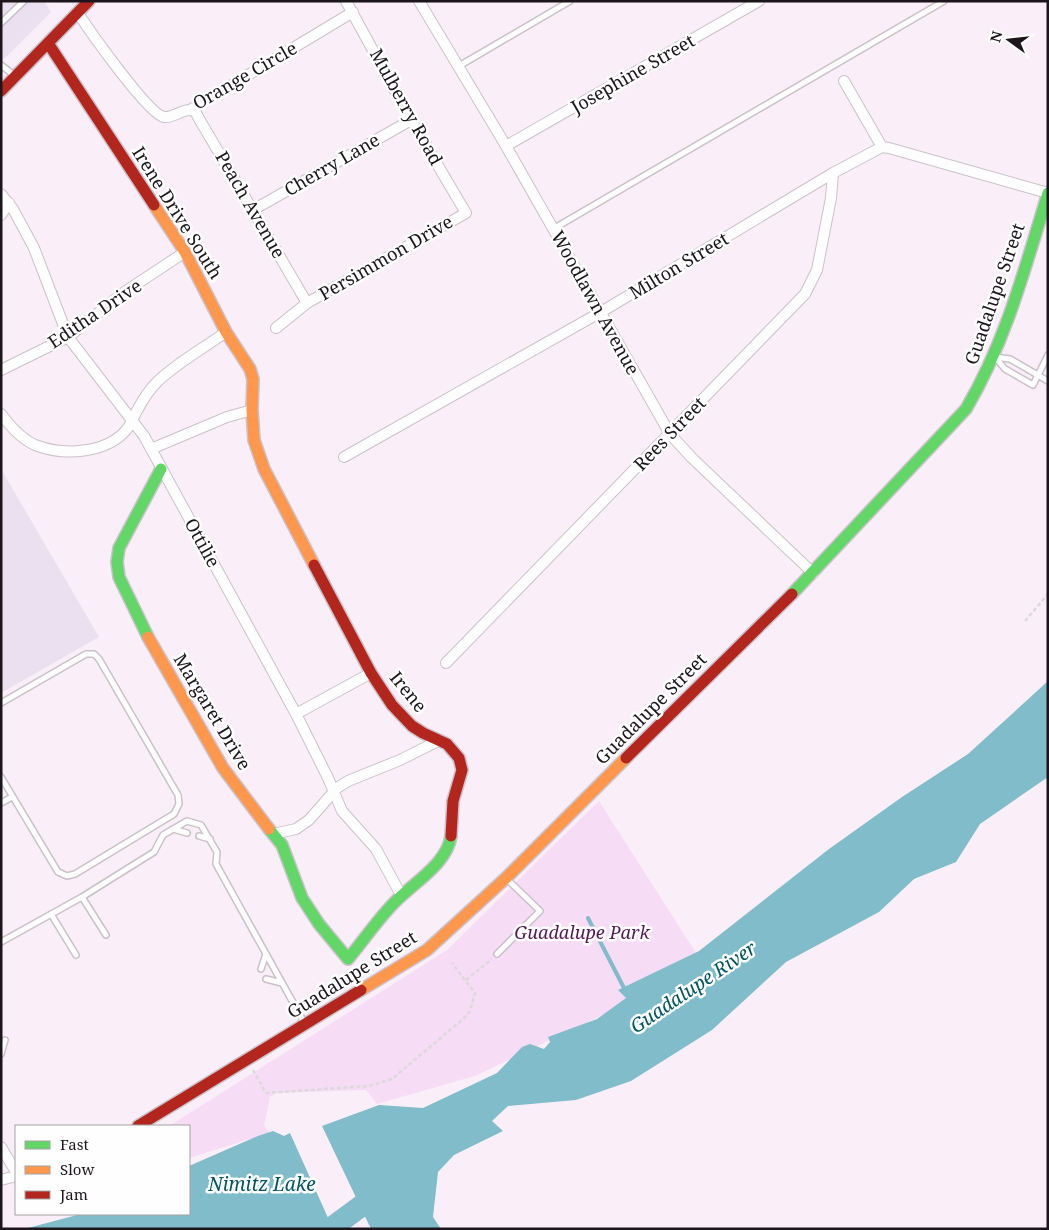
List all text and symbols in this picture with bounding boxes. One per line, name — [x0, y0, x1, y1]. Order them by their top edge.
north arrow — [984, 15, 1034, 65]
street label: Josephine Street — [565, 28, 699, 119]
text: N — [985, 29, 1007, 44]
street label: Orange Circle — [188, 36, 301, 115]
street label: Mulberry Road — [365, 44, 449, 169]
street label: Cherry Lane — [279, 127, 384, 201]
street label: Irene Drive South — [127, 142, 228, 283]
street label: Peach Avenue — [210, 147, 291, 262]
street label: Persimmon Drive — [314, 209, 457, 305]
street label: Guadalupe Street — [959, 220, 1030, 368]
street label: Woodlawn Avenue — [546, 226, 646, 379]
street label: Milton Street — [625, 226, 732, 304]
street label: Editha Drive — [43, 273, 146, 353]
street label: Rees Street — [628, 391, 711, 475]
street label: Ottilie — [180, 514, 226, 571]
street label: Guadalupe Street — [589, 647, 711, 769]
street label: Margaret Drive — [169, 649, 257, 774]
street label: Irene — [385, 666, 433, 717]
park label: Guadalupe Park — [514, 920, 650, 944]
street label: Guadalupe Street — [282, 925, 421, 1024]
water label: Guadalupe River — [625, 935, 761, 1039]
legend — [15, 1125, 190, 1215]
text: Fast — [60, 1134, 89, 1154]
text: Slow — [60, 1159, 94, 1179]
water label: Nimitz Lake — [207, 1171, 316, 1197]
text: Jam — [59, 1184, 88, 1204]

